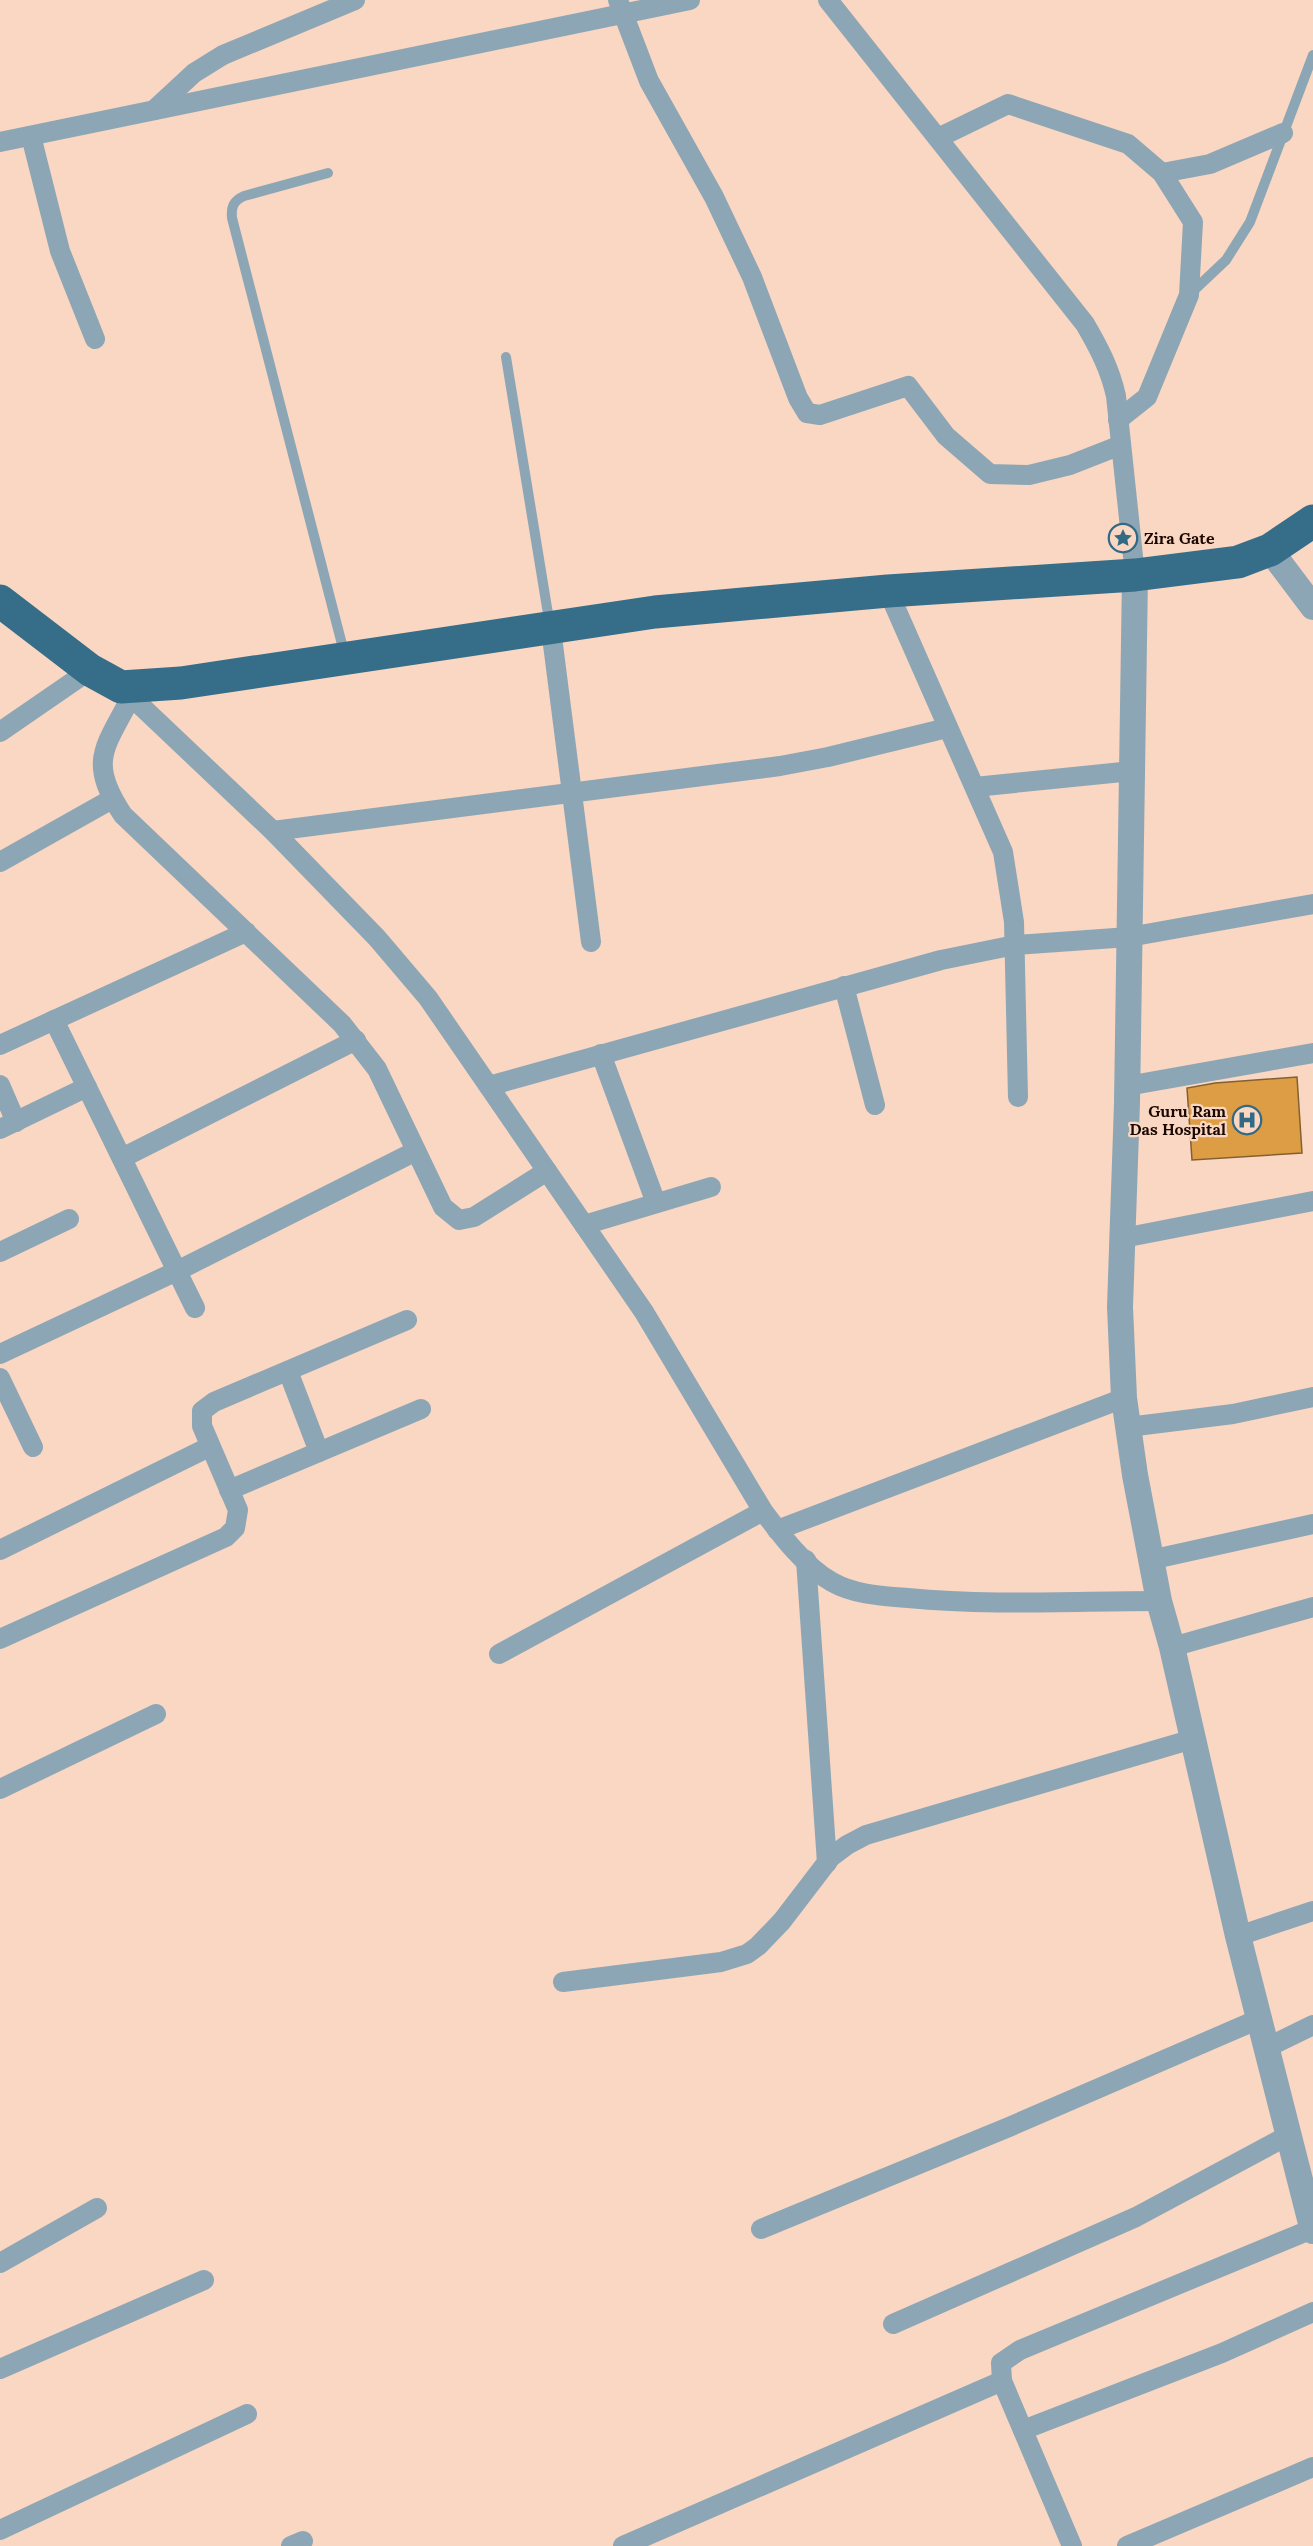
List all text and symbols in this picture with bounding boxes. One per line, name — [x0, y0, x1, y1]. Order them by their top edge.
place icon: Zira Gate — [1107, 522, 1139, 554]
place label: Zira Gate — [1144, 528, 1215, 548]
place label: Guru Ram Das Hospital — [1130, 1101, 1226, 1139]
hospital icon: Guru Ram Das Hospital — [1231, 1104, 1263, 1136]

